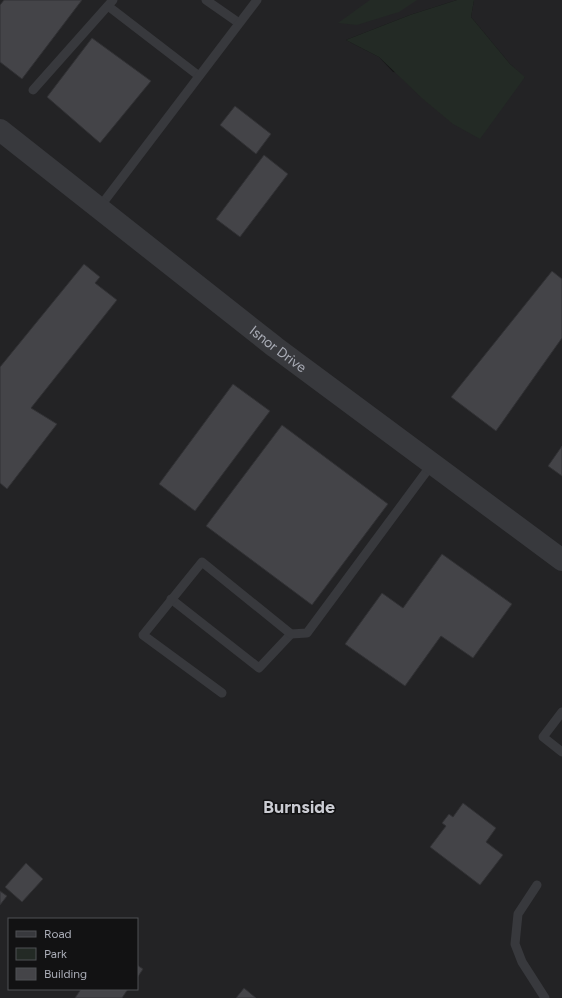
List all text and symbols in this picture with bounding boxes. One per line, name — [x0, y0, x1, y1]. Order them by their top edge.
street label: Isnor Drive — [246, 322, 310, 377]
district label: Burnside — [263, 796, 335, 818]
legend — [8, 918, 138, 990]
text: Road — [44, 927, 72, 941]
text: Park — [44, 947, 67, 961]
text: Building — [44, 967, 87, 981]

